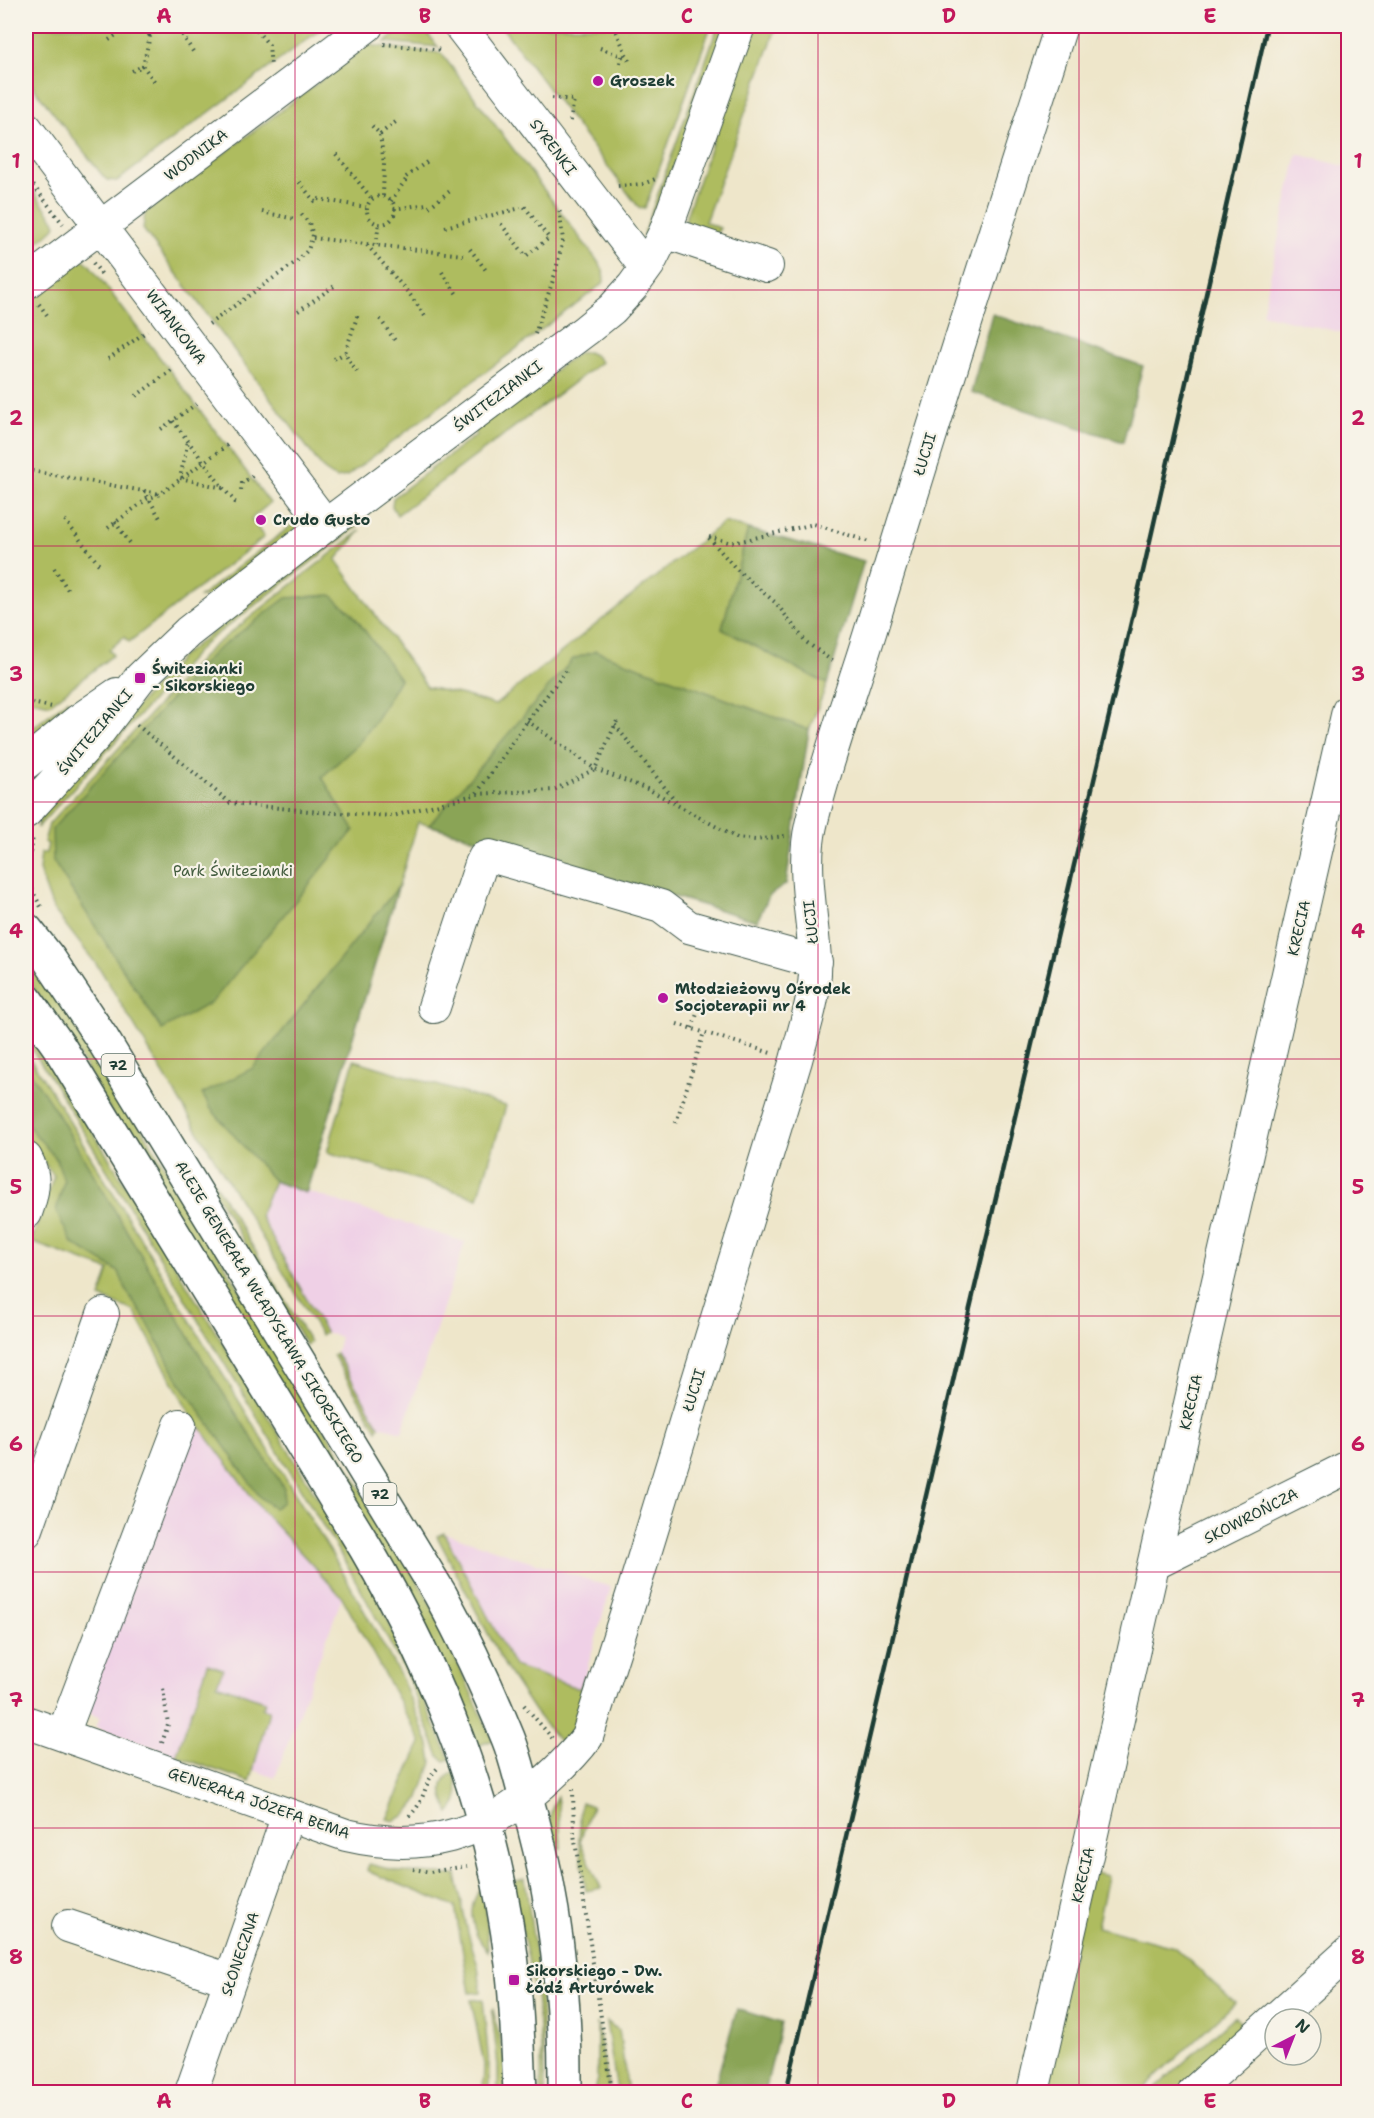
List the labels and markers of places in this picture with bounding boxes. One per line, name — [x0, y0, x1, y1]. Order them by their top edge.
place label: Groszek — [610, 71, 675, 91]
marker: Groszek — [591, 74, 605, 88]
place label: Crudo Gusto — [273, 510, 371, 530]
marker: Crudo Gusto — [254, 513, 268, 527]
place label: Świtezianki - Sikorskiego — [152, 658, 255, 696]
marker: Świtezianki - Sikorskiego — [133, 671, 147, 685]
place label: Młodzieżowy Ośrodek Socjoterapii nr 4 — [675, 979, 851, 1016]
marker: Młodzieżowy Ośrodek Socjoterapii nr 4 — [656, 991, 670, 1005]
place label: Sikorskiego - Dw. Łódź Arturówek — [525, 1961, 662, 1998]
marker: Sikorskiego - Dw. Łódź Arturówek — [507, 1973, 521, 1987]

